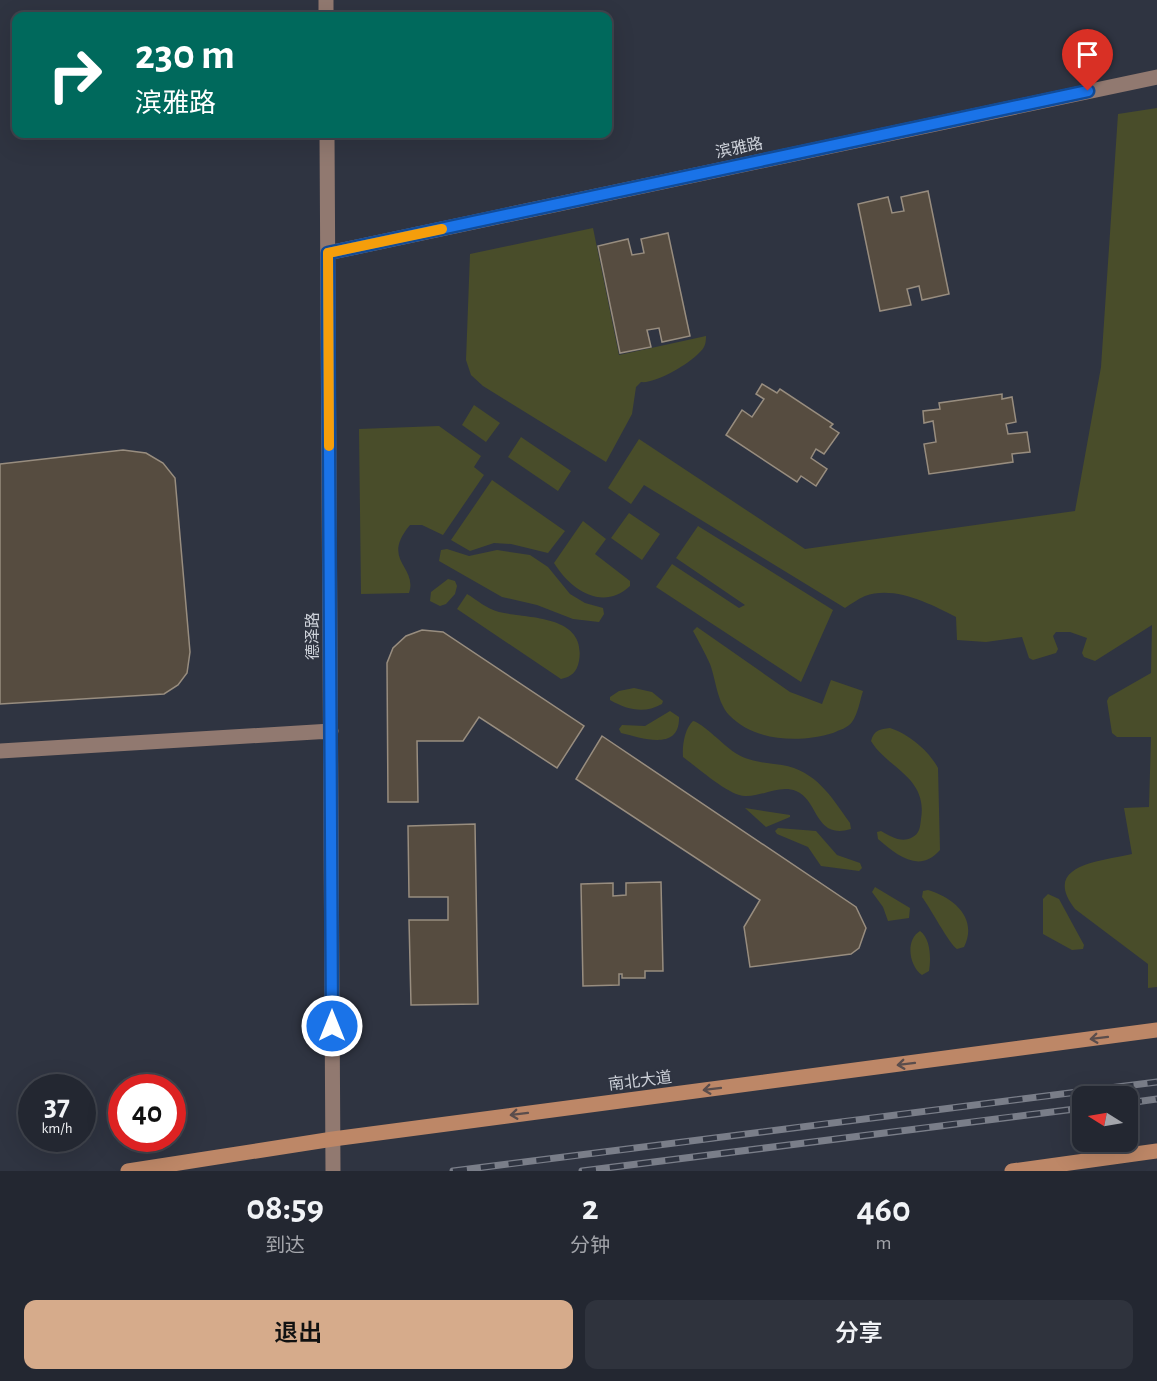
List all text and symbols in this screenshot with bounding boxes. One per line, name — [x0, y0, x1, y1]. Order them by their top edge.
pin — [1062, 29, 1113, 91]
text: 230 m — [135, 34, 235, 76]
icon: right — [36, 36, 114, 114]
icon: arrive — [1071, 38, 1104, 71]
text: 滨雅路 — [135, 90, 216, 117]
street label: 滨雅路 — [714, 134, 764, 161]
street label: 德泽路 — [304, 612, 321, 660]
position arrow — [300, 994, 364, 1058]
one-way arrow — [1090, 1033, 1109, 1044]
one-way arrow — [896, 1058, 916, 1069]
street label: 南北大道 — [607, 1068, 673, 1093]
speed limit sign: 40 — [108, 1074, 186, 1152]
one-way arrow — [703, 1084, 723, 1095]
north arrow — [1072, 1086, 1138, 1152]
map controls — [1072, 1086, 1138, 1152]
text: 37 — [44, 1091, 70, 1121]
one-way arrow — [510, 1109, 529, 1120]
text: km/h — [42, 1121, 72, 1136]
text: 08:59 — [246, 1190, 324, 1226]
text: 2 — [582, 1190, 599, 1226]
text: 460 — [856, 1192, 911, 1228]
text: m — [876, 1233, 892, 1253]
text: 到达 — [265, 1236, 305, 1256]
text: 分钟 — [570, 1236, 610, 1256]
button: 退出 — [24, 1300, 573, 1369]
button: 分享 — [585, 1300, 1133, 1369]

